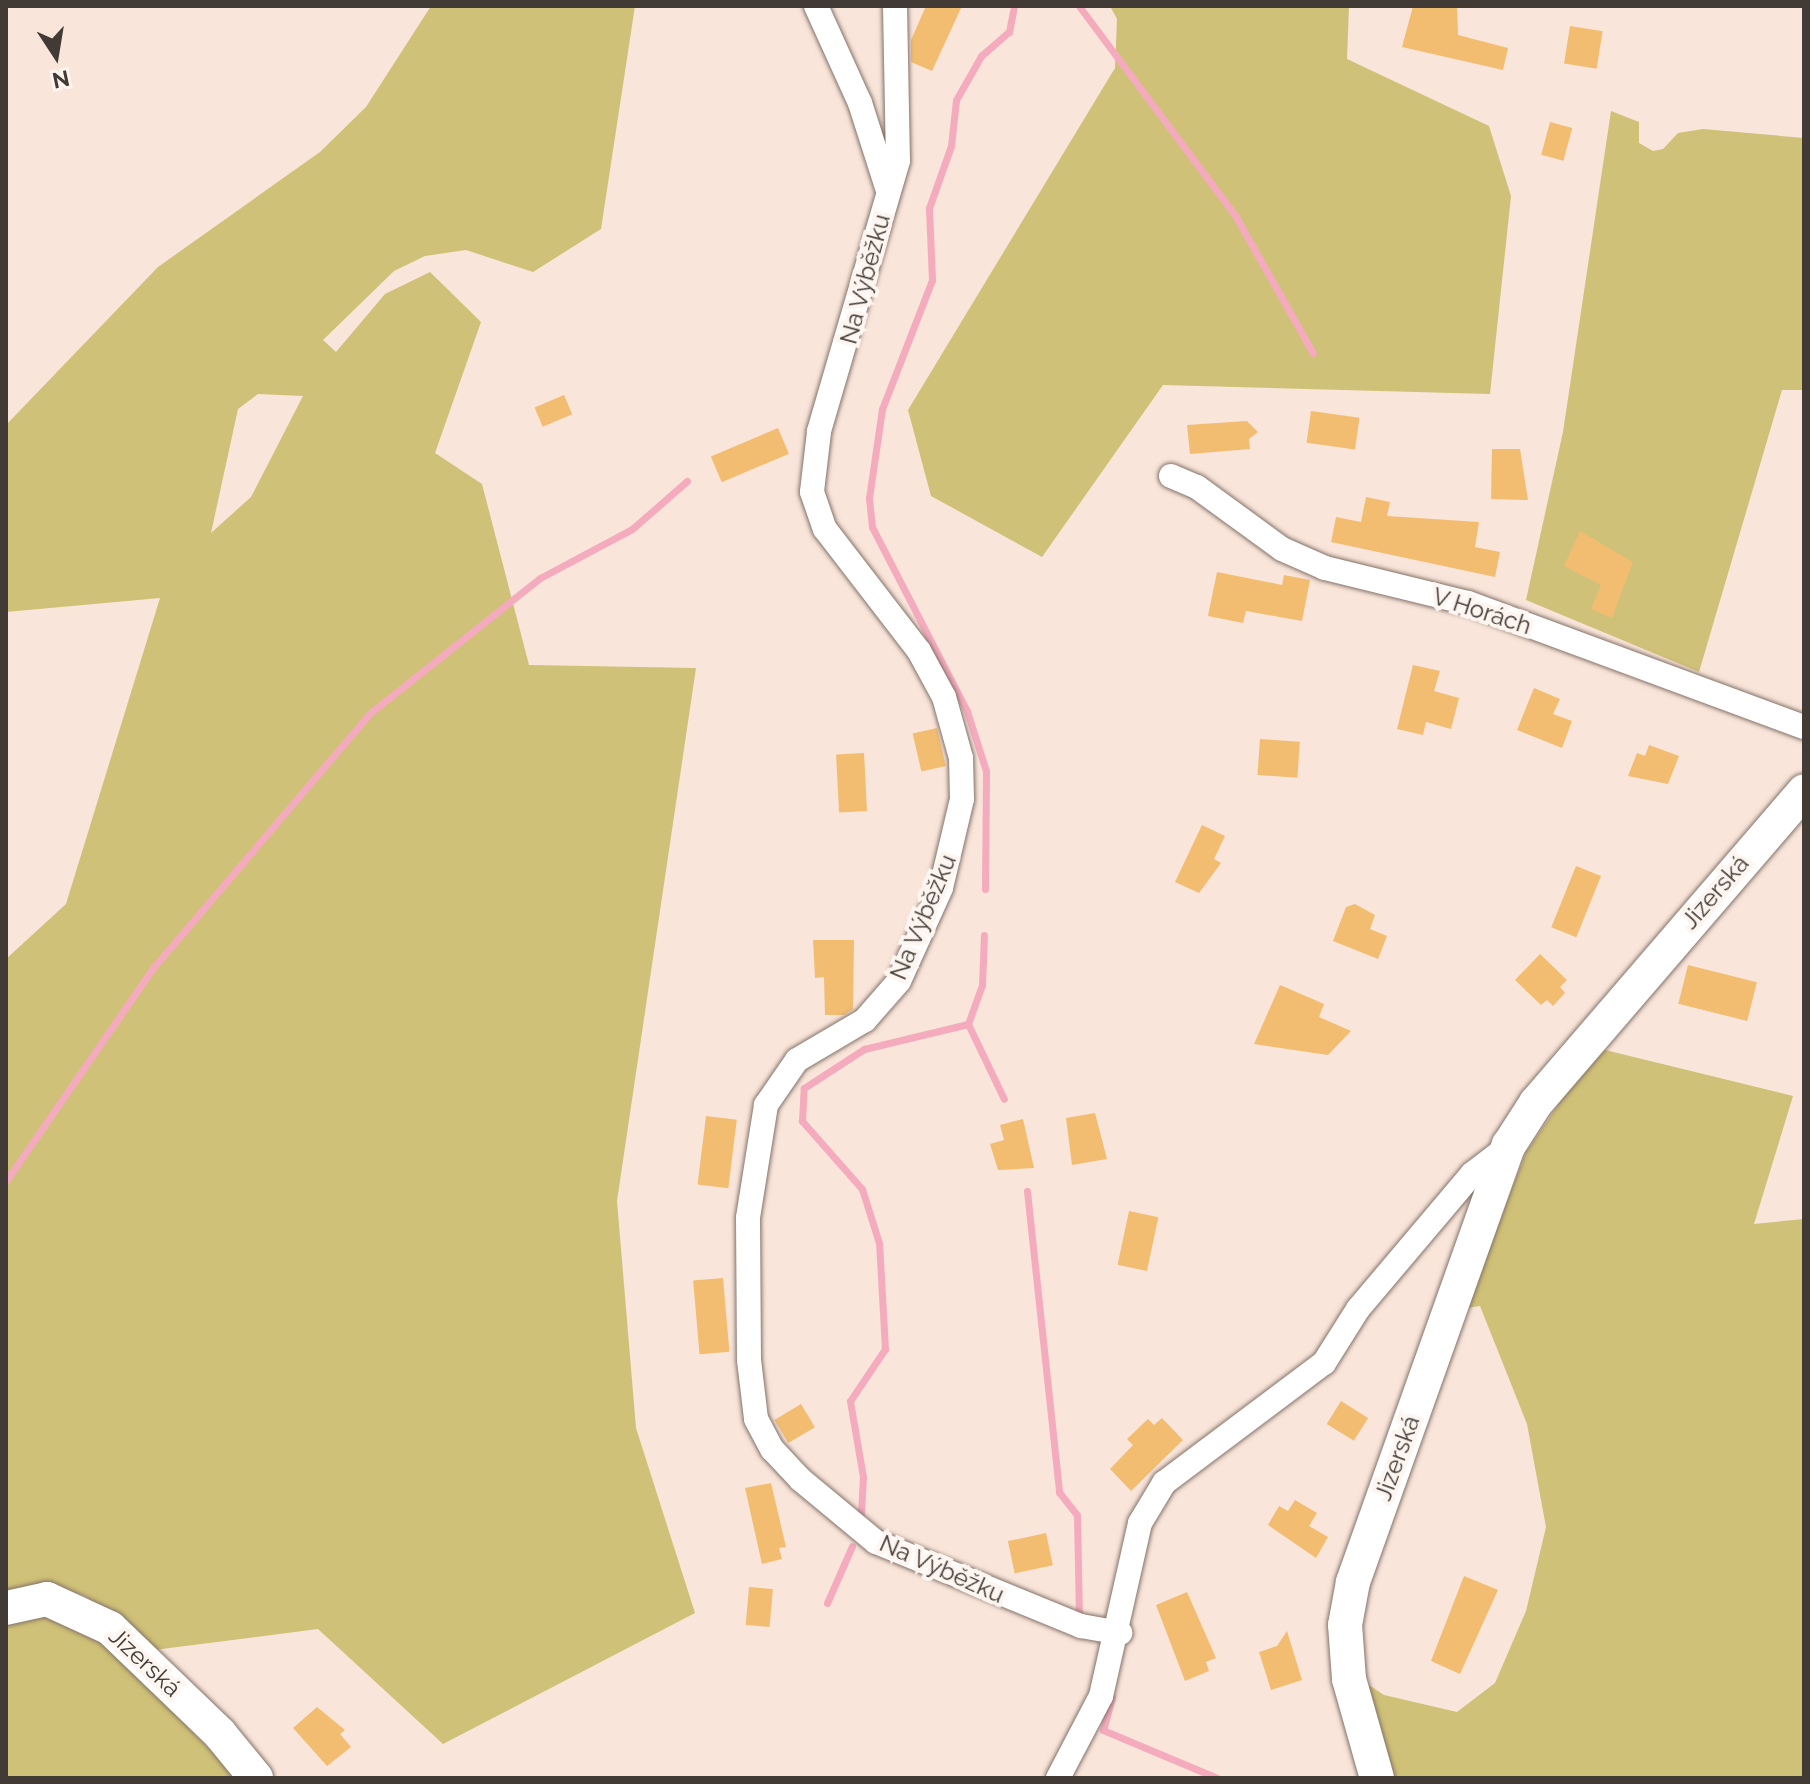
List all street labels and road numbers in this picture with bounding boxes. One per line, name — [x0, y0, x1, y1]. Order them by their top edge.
street label: Na Výběžku — [834, 210, 896, 348]
street label: V Horách — [1429, 581, 1535, 641]
street label: Jizerská — [1675, 849, 1755, 935]
street label: Na Výběžku — [884, 850, 962, 984]
street label: Jizerská — [1368, 1412, 1426, 1504]
street label: Na Výběžku — [875, 1529, 1009, 1609]
street label: Jizerská — [103, 1621, 187, 1703]

